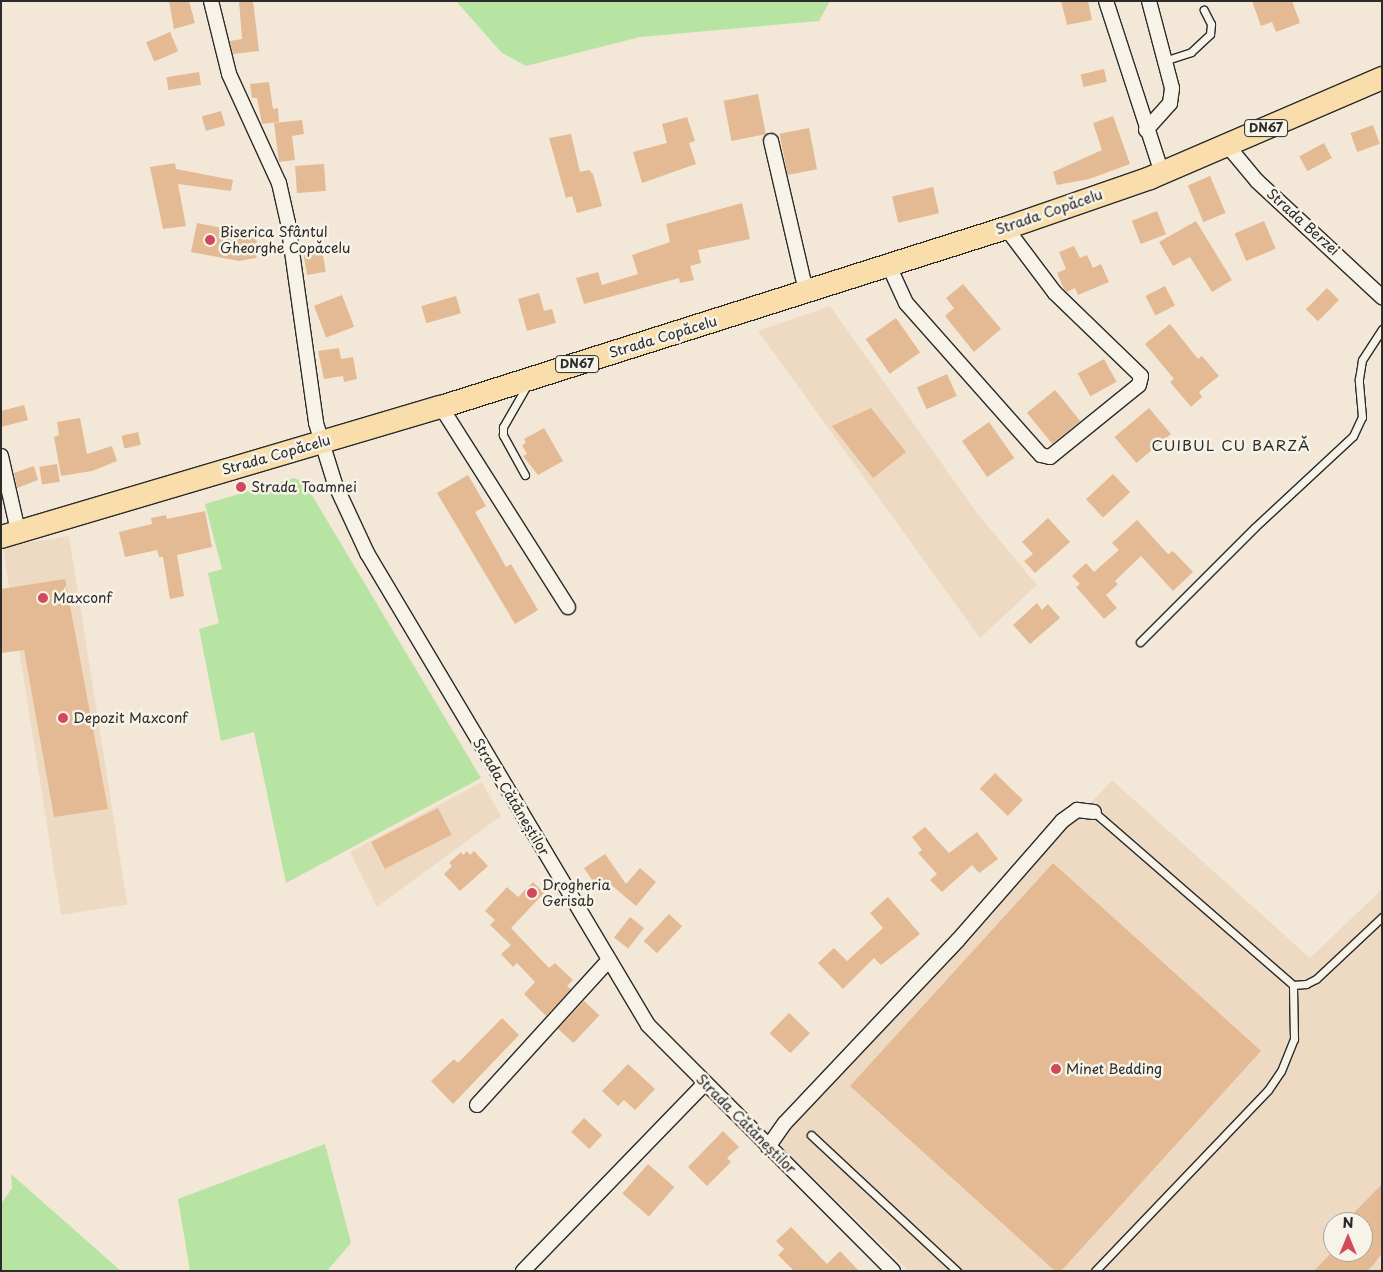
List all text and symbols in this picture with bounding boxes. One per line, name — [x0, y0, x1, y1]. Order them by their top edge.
road number: DN67 — [1244, 119, 1288, 138]
street label: Strada Berzei — [1263, 185, 1343, 259]
street label: Strada Copăcelu — [993, 186, 1105, 238]
place label: Biserica Sfântul Gheorghe Copăcelu — [220, 224, 351, 256]
marker: Biserica Sfântul Gheorghe Copăcelu — [204, 234, 216, 246]
street label: Strada Copăcelu — [607, 313, 719, 361]
road number: DN67 — [554, 354, 600, 374]
street label: Strada Copăcelu — [220, 431, 332, 479]
district label: CUIBUL CU BARZĂ — [1150, 436, 1312, 454]
place label: Strada Toamnei — [251, 479, 358, 495]
marker: Strada Toamnei — [235, 481, 247, 493]
place label: Maxconf — [53, 590, 112, 606]
marker: Maxconf — [37, 592, 49, 604]
place label: Depozit Maxconf — [73, 710, 188, 726]
marker: Depozit Maxconf — [57, 712, 69, 724]
street label: Strada Cătăneștilor — [469, 735, 553, 859]
place label: Drogheria Gerisab — [542, 877, 610, 910]
marker: Drogheria Gerisab — [526, 887, 538, 899]
place label: Minet Bedding — [1066, 1061, 1163, 1077]
marker: Minet Bedding — [1050, 1063, 1062, 1075]
street label: Strada Cătăneștilor — [693, 1071, 799, 1177]
north arrow — [1323, 1212, 1373, 1262]
text: N — [1342, 1212, 1354, 1233]

